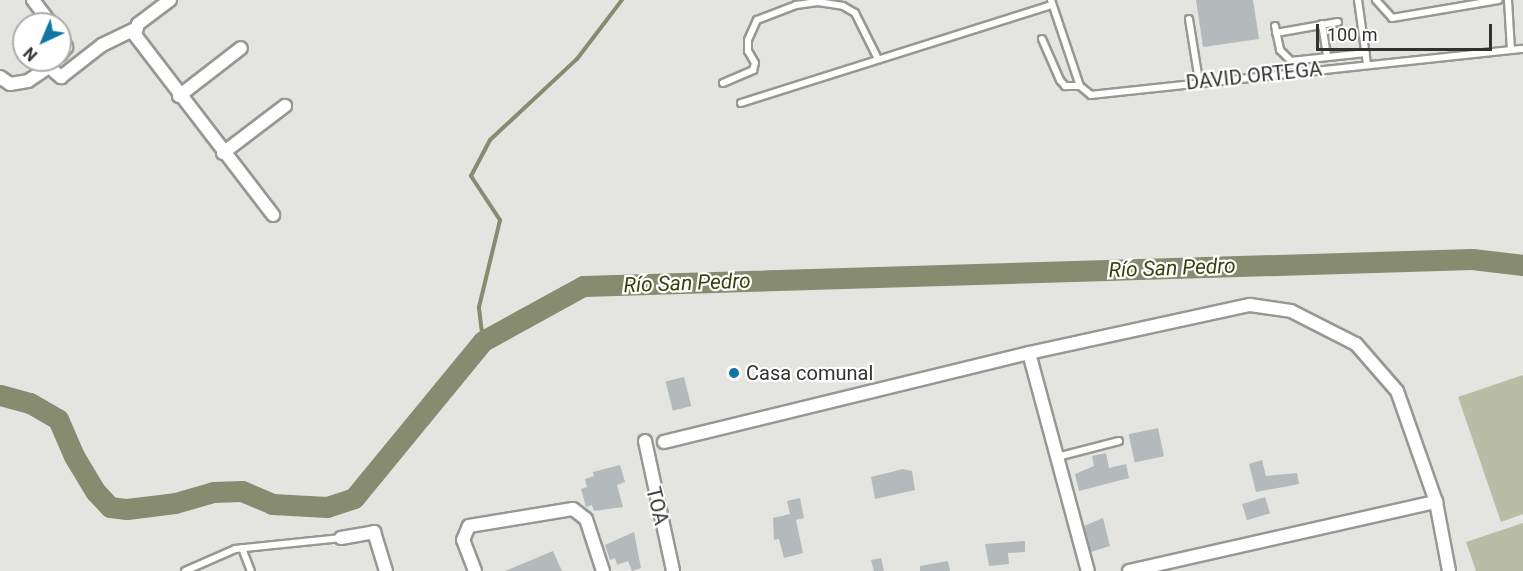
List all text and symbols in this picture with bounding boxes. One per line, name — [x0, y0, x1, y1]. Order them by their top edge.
north arrow — [12, 12, 72, 72]
scale bar — [1319, 12, 1494, 50]
text: 100 m — [1327, 24, 1378, 45]
text: N — [20, 43, 41, 65]
street label: DAVID ORTEGA — [1185, 57, 1323, 95]
water label: Río San Pedro — [1108, 253, 1236, 283]
water label: Río San Pedro — [623, 268, 751, 298]
place label: Casa comunal — [746, 361, 873, 385]
marker: Casa comunal — [727, 366, 741, 380]
street label: TOA — [641, 485, 673, 527]

